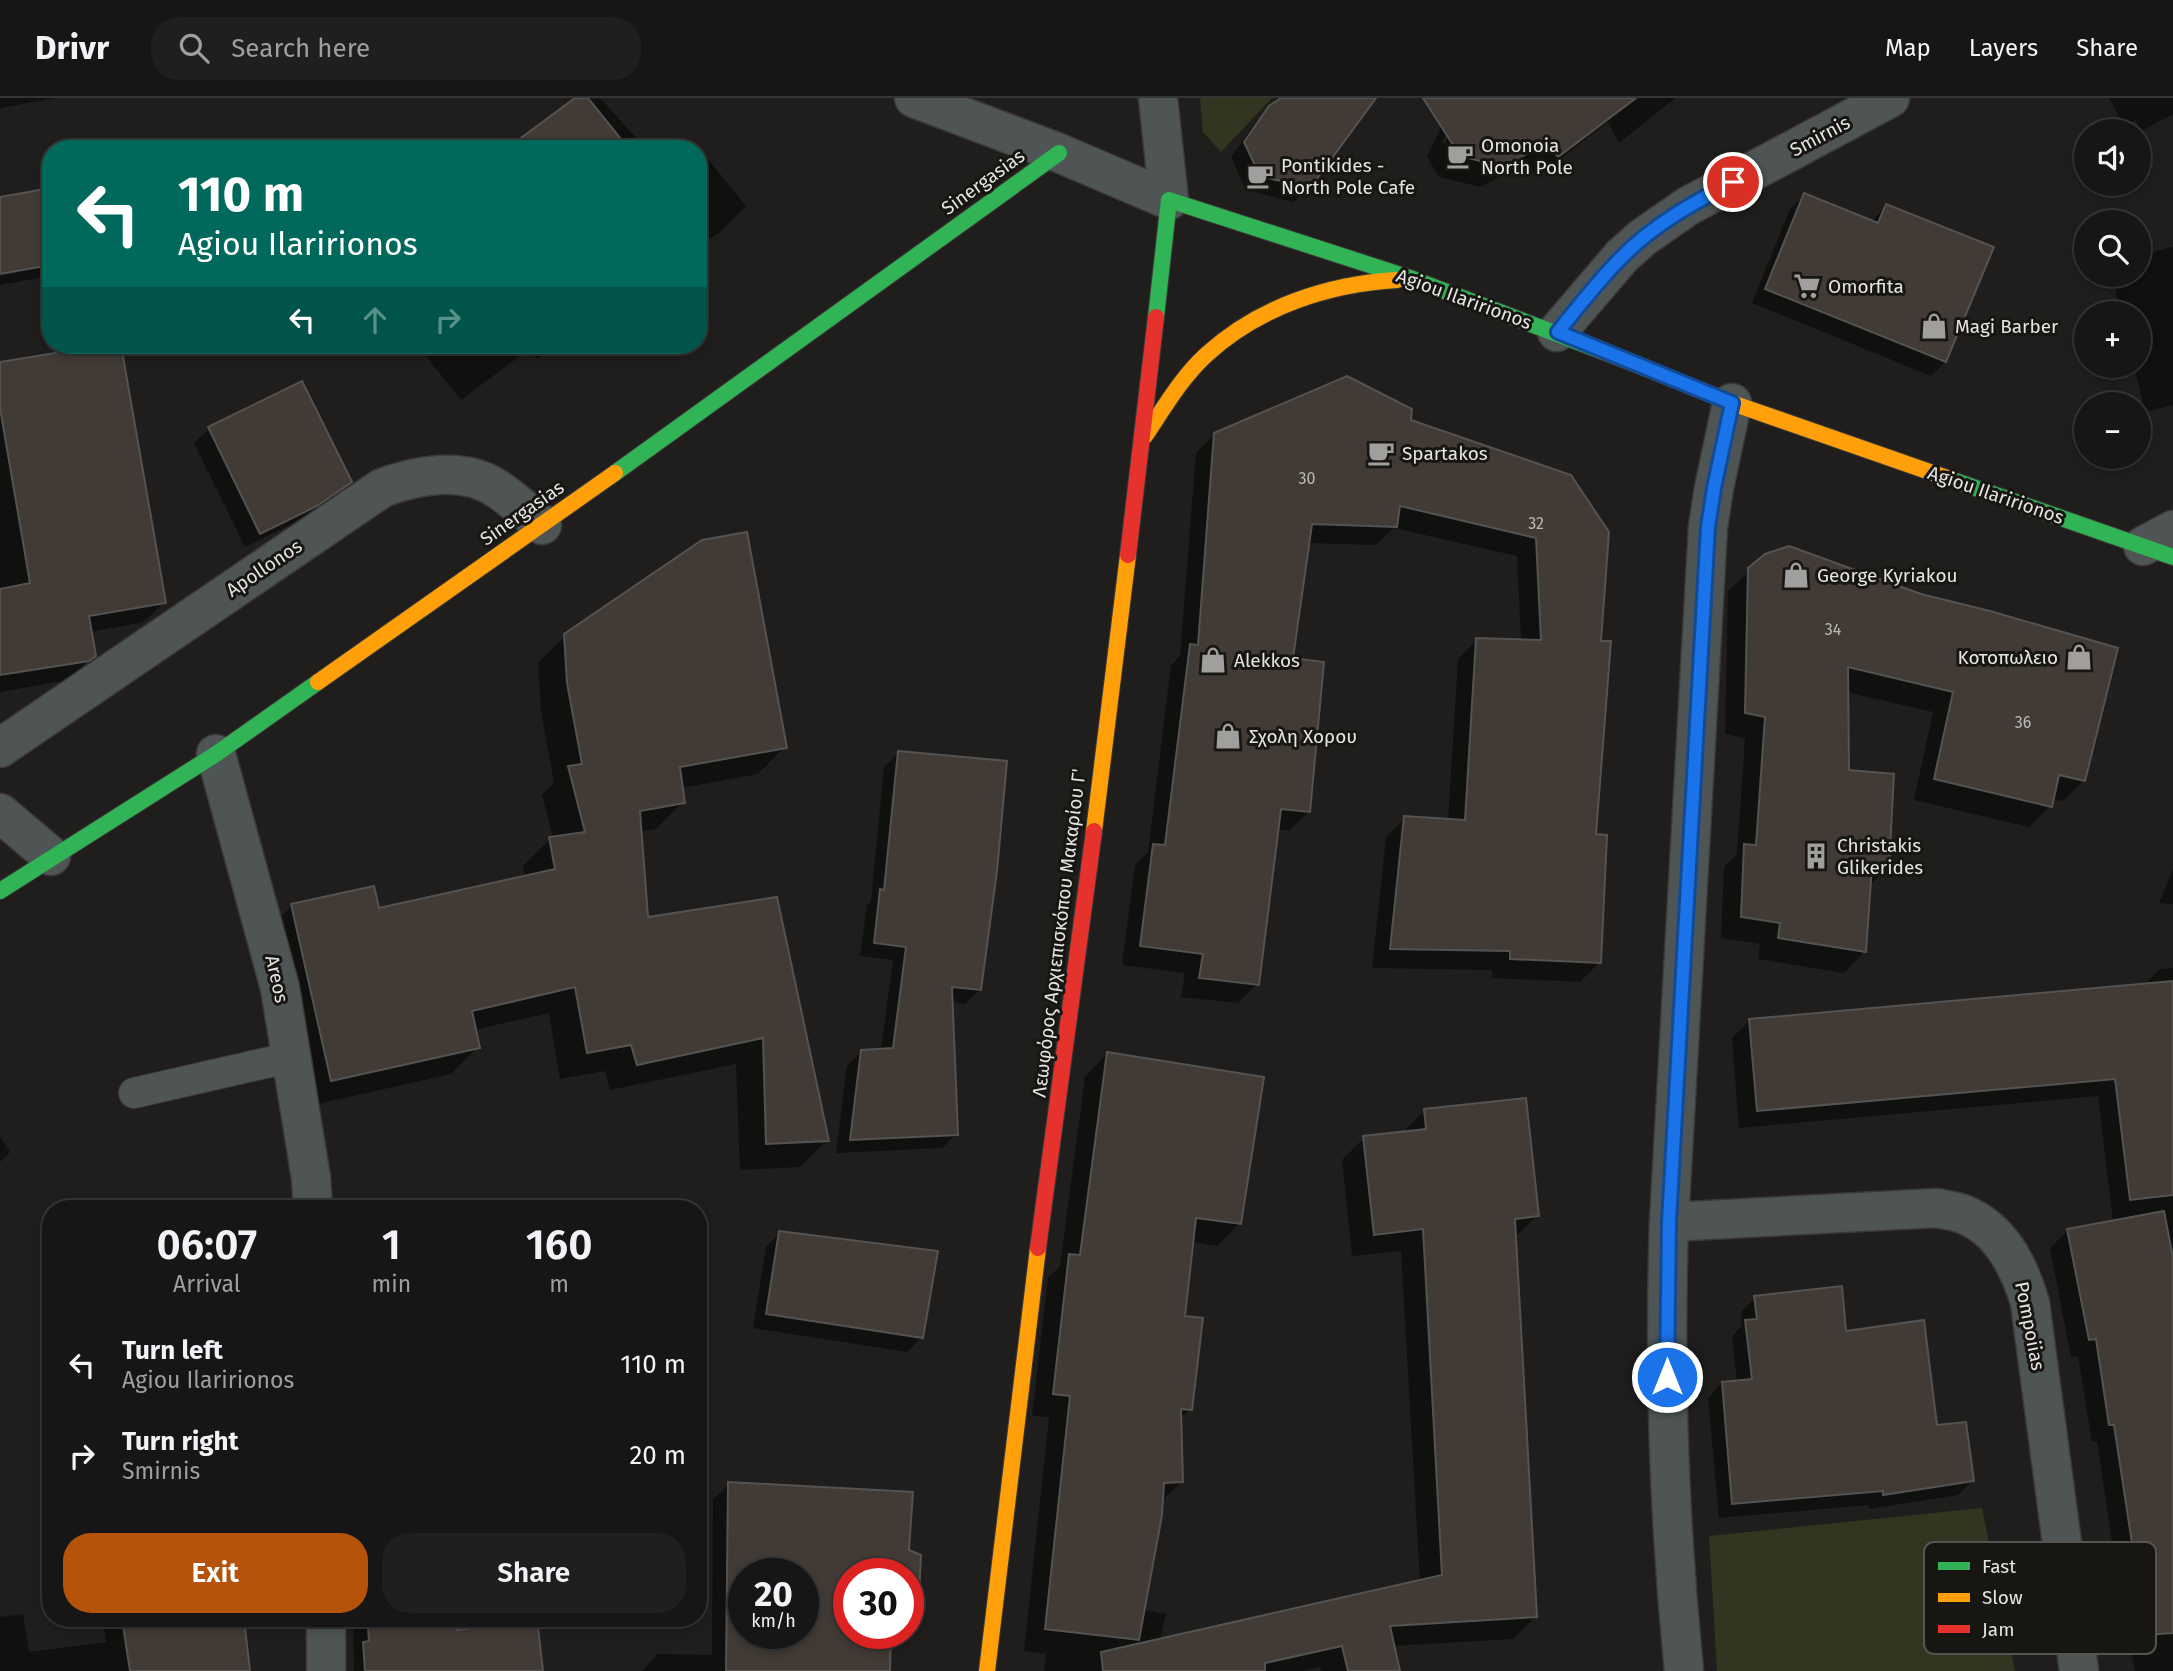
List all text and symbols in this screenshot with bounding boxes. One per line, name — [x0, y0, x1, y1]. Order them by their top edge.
search box — [151, 17, 641, 80]
text: Drivr — [35, 28, 109, 68]
icon: search — [175, 29, 213, 67]
text: Search here — [231, 33, 370, 64]
text: Map — [1885, 34, 1931, 62]
text: Layers — [1969, 34, 2038, 62]
text: Share — [2076, 34, 2138, 62]
street label: Smirnis — [1786, 111, 1854, 161]
map controls — [2074, 119, 2151, 469]
button: sound — [2074, 119, 2151, 196]
place label: Omonoia North Pole — [1481, 134, 1573, 179]
cafe icon: Omonoia North Pole — [1445, 141, 1475, 171]
street label: Sinergasias — [937, 144, 1029, 220]
pin — [1703, 152, 1763, 212]
place label: Pontikides - North Pole Cafe — [1281, 154, 1415, 199]
cafe icon: Pontikides - North Pole Cafe — [1245, 161, 1275, 191]
icon: arrive — [1714, 163, 1752, 201]
text: 110 m — [178, 165, 304, 224]
icon: left — [63, 168, 154, 259]
button: search — [2074, 210, 2151, 287]
text: Agiou Ilaririonos — [178, 225, 418, 263]
street label: Agiou Ilaririonos — [1393, 264, 1535, 334]
supermarket icon: Omorfita — [1792, 271, 1822, 301]
place label: Omorfita — [1828, 275, 1904, 298]
icon: left — [283, 301, 321, 339]
icon: ahead — [356, 301, 394, 339]
icon: right — [429, 301, 467, 339]
button: + — [2074, 301, 2151, 378]
shop icon: Magi Barber — [1919, 311, 1949, 341]
place label: Magi Barber — [1955, 315, 2059, 338]
button: − — [2074, 392, 2151, 469]
cafe icon: Spartakos — [1366, 438, 1396, 468]
place label: Spartakos — [1402, 442, 1488, 465]
street label: Agiou Ilaririonos — [1925, 461, 2067, 529]
house number: 30 — [1299, 469, 1316, 488]
street label: Sinergasias — [476, 476, 568, 550]
house number: 32 — [1528, 514, 1544, 533]
street label: Apollonos — [222, 534, 306, 602]
shop icon: George Kyriakou — [1781, 560, 1811, 590]
place label: George Kyriakou — [1817, 564, 1958, 587]
house number: 34 — [1825, 620, 1842, 639]
shop icon: Κοτοπωλειο — [2064, 642, 2094, 672]
shop icon: Alekkos — [1198, 645, 1228, 675]
place label: Κοτοπωλειο — [1958, 646, 2058, 669]
place label: Alekkos — [1234, 649, 1300, 672]
house number: 36 — [2015, 713, 2031, 732]
shop icon: Σχολη Χορου — [1213, 721, 1243, 751]
place label: Σχολη Χορου — [1249, 725, 1357, 748]
street label: Λεωφόρος Αρχιεπισκόπου Μακαρίου Γ' — [1027, 767, 1091, 1099]
place label: Christakis Glikerides — [1837, 834, 1923, 879]
building icon: Christakis Glikerides — [1801, 841, 1831, 871]
street label: Areos — [260, 953, 294, 1005]
text: 06:07 — [156, 1220, 257, 1270]
text: 1 — [382, 1220, 401, 1270]
text: 160 — [526, 1220, 593, 1270]
text: Arrival — [173, 1270, 240, 1298]
text: min — [372, 1270, 411, 1298]
text: m — [549, 1270, 569, 1298]
street label: Pompoiias — [2010, 1280, 2050, 1372]
text: Turn left — [122, 1335, 223, 1366]
position arrow — [1630, 1340, 1704, 1414]
icon: left — [63, 1346, 101, 1384]
text: 110 m — [620, 1349, 686, 1380]
text: Agiou Ilaririonos — [122, 1366, 294, 1394]
text: Turn right — [122, 1426, 239, 1457]
icon: right — [63, 1437, 101, 1475]
text: 20 m — [629, 1440, 686, 1471]
text: Smirnis — [122, 1457, 200, 1485]
button: Exit — [63, 1533, 368, 1613]
button: Share — [382, 1533, 686, 1613]
legend — [1924, 1542, 2156, 1654]
text: Fast — [1982, 1555, 2016, 1578]
speed limit sign: 30 — [833, 1558, 924, 1649]
text: 20 — [754, 1573, 793, 1615]
text: Slow — [1982, 1586, 2023, 1609]
text: km/h — [751, 1610, 796, 1632]
text: Jam — [1982, 1618, 2014, 1641]

